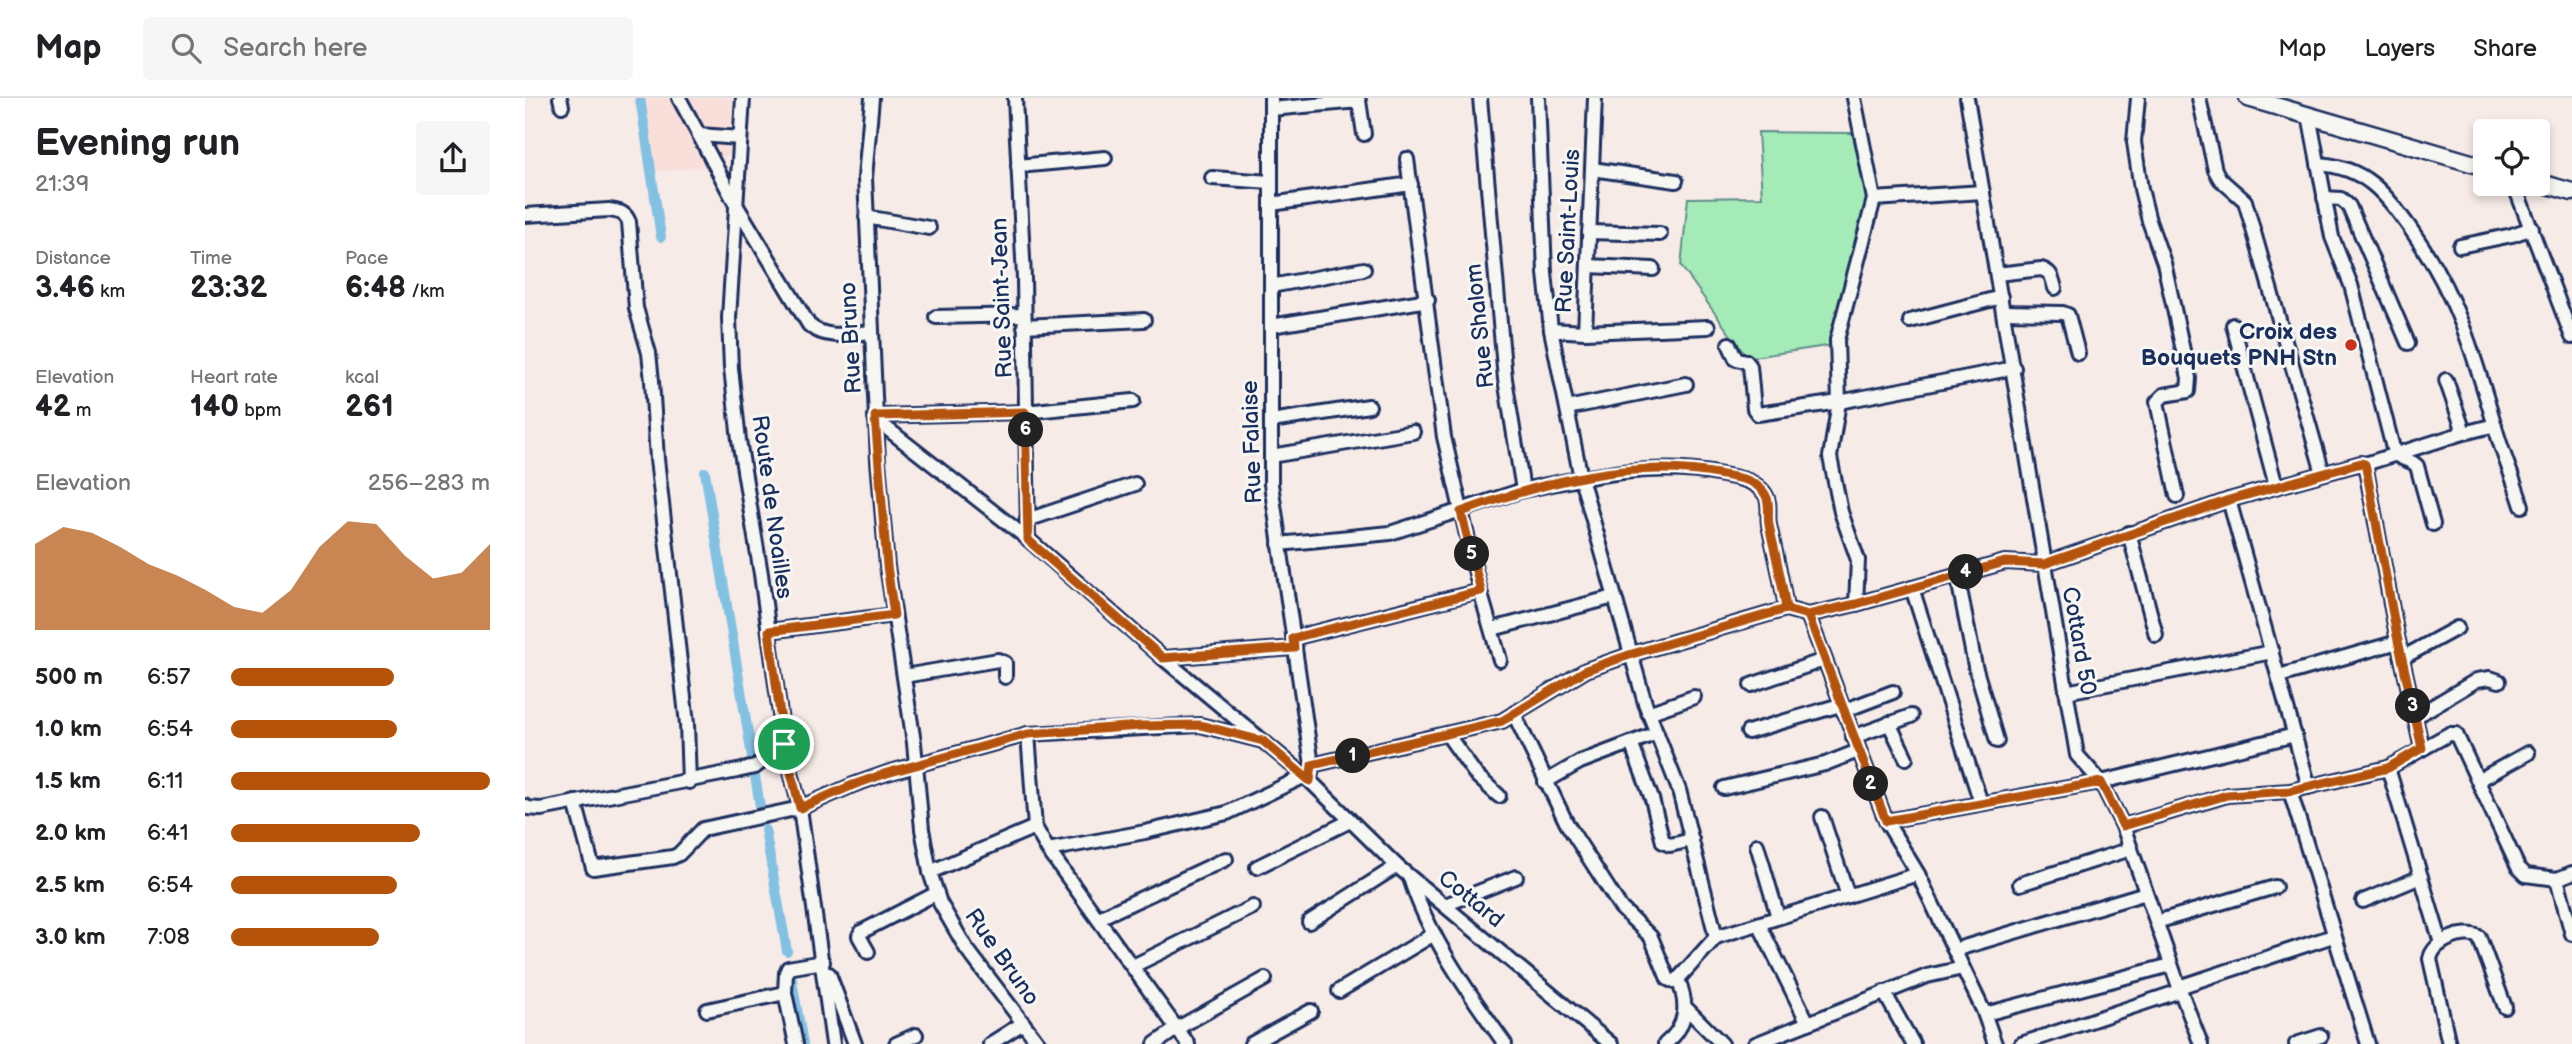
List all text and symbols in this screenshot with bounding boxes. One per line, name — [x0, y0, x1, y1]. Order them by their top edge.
search box — [143, 17, 633, 80]
text: Map — [35, 28, 101, 68]
icon: search — [167, 29, 205, 67]
text: Search here — [223, 33, 367, 64]
text: Map — [2278, 34, 2326, 63]
text: Layers — [2364, 34, 2435, 63]
text: Share — [2473, 34, 2537, 63]
map controls — [2473, 119, 2550, 196]
button: locate — [2473, 119, 2550, 196]
text: Evening run — [35, 121, 240, 166]
button: share — [416, 121, 490, 195]
street label: Rue Saint-Louis — [1550, 148, 1586, 314]
text: 21:39 — [35, 170, 89, 198]
street label: Rue Saint-Jean — [985, 217, 1019, 379]
text: Distance — [35, 247, 111, 270]
text: Time — [190, 247, 232, 270]
text: Pace — [345, 247, 388, 270]
street label: Rue Shalom — [1460, 262, 1500, 390]
text: 3.46 — [35, 270, 95, 306]
text: 23:32 — [190, 270, 267, 306]
text: 6:48 — [345, 270, 406, 306]
text: km — [95, 280, 125, 303]
text: /km — [406, 280, 445, 303]
street label: Rue Bruno — [834, 281, 868, 395]
place label: Croix des Bouquets PNH Stn — [2141, 318, 2337, 372]
marker: Croix des Bouquets PNH Stn — [2343, 337, 2359, 353]
text: Elevation — [35, 366, 114, 389]
text: Heart rate — [190, 366, 278, 389]
text: kcal — [345, 366, 379, 389]
street label: Rue Falaise — [1236, 380, 1268, 504]
text: 42 — [35, 389, 71, 425]
text: 140 — [190, 389, 239, 425]
text: 261 — [345, 389, 394, 425]
text: m — [71, 399, 91, 422]
text: bpm — [239, 399, 282, 422]
pin: 6 — [1009, 412, 1043, 448]
street label: Route de Noailles — [745, 413, 799, 601]
text: 6 — [1020, 418, 1031, 441]
text: Elevation — [35, 469, 131, 497]
text: 256–283 m — [368, 469, 490, 497]
pin: 5 — [1455, 536, 1489, 572]
text: 5 — [1466, 542, 1477, 565]
pin: 4 — [1949, 554, 1983, 589]
text: 4 — [1960, 560, 1971, 583]
street label: Cottard 50 — [2056, 585, 2102, 697]
text: 500 m — [35, 663, 103, 691]
text: 6:57 — [147, 663, 190, 691]
pin: 3 — [2395, 688, 2431, 724]
text: 3 — [2407, 694, 2418, 717]
pin — [754, 714, 814, 774]
text: 1.0 km — [35, 715, 102, 743]
text: 6:54 — [147, 715, 193, 743]
icon: arrive — [765, 725, 803, 763]
pin: 1 — [1335, 738, 1371, 774]
text: 1 — [1349, 744, 1357, 767]
pin: 2 — [1853, 766, 1889, 802]
text: 1.5 km — [35, 767, 101, 795]
text: 6:11 — [147, 767, 184, 795]
text: 2 — [1865, 772, 1876, 795]
text: 2.0 km — [35, 819, 106, 847]
text: 6:41 — [147, 819, 189, 847]
street label: Cottard — [1432, 864, 1510, 934]
text: 2.5 km — [35, 871, 105, 899]
text: 6:54 — [147, 871, 193, 899]
street label: Rue Bruno — [958, 903, 1046, 1011]
text: 3.0 km — [35, 923, 106, 951]
text: 7:08 — [147, 923, 190, 951]

